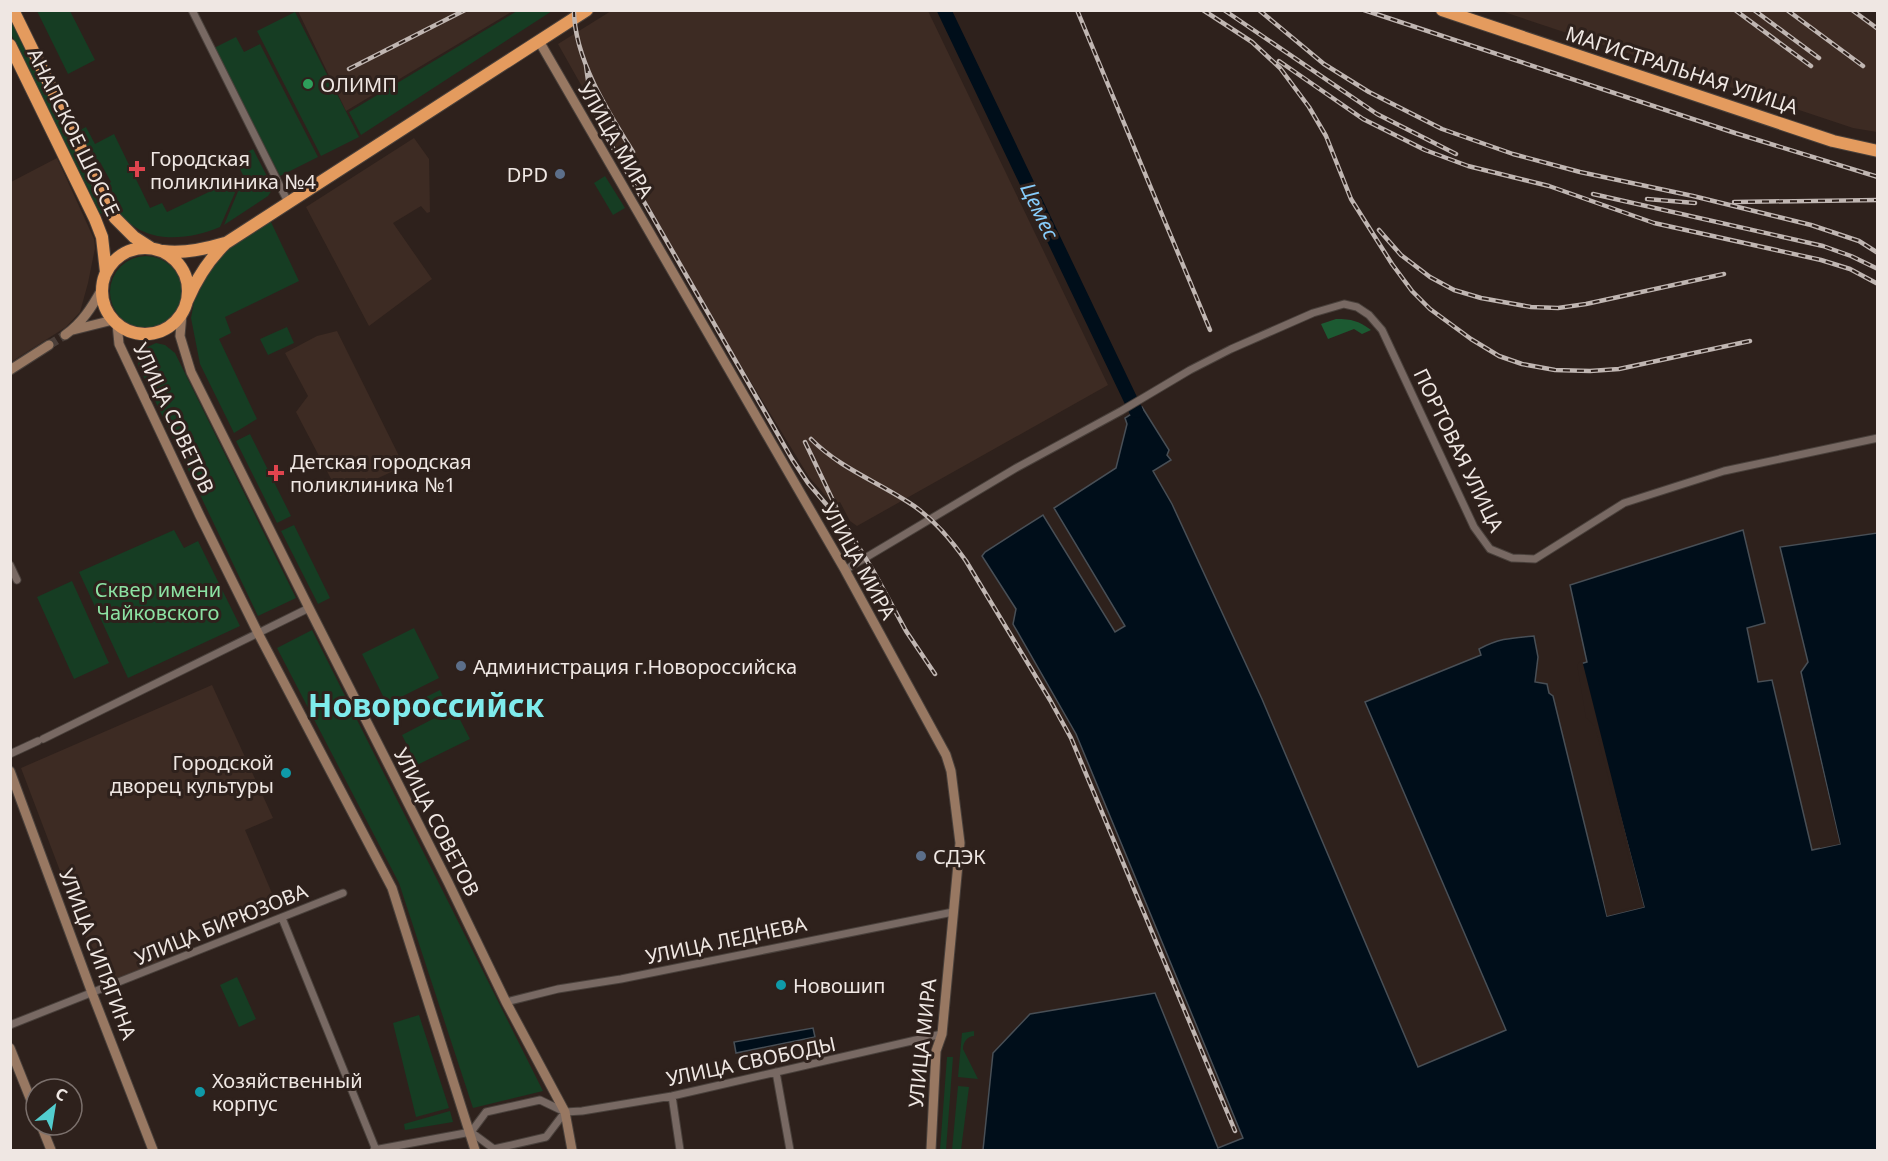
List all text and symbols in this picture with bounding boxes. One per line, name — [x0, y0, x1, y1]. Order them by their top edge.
street label: МАГИСТРАЛЬНАЯ УЛИЦА — [1562, 20, 1802, 120]
street label: АНАПСКОЕ ШОССЕ — [22, 44, 126, 220]
place label: ОЛИМП — [320, 71, 397, 98]
marker: ОЛИМП — [301, 77, 315, 91]
street label: УЛИЦА МИРА — [572, 77, 660, 203]
place label: Городская поликлиника №4 — [150, 145, 317, 195]
marker: Городская поликлиника №4 — [128, 160, 146, 178]
place label: DPD — [507, 161, 548, 188]
marker: DPD — [553, 167, 567, 181]
water label: Цемес — [1014, 178, 1066, 244]
street label: УЛИЦА СОВЕТОВ — [127, 338, 221, 498]
street label: ПОРТОВАЯ УЛИЦА — [1408, 364, 1510, 536]
place label: Детская городская поликлиника №1 — [290, 448, 472, 498]
marker: Детская городская поликлиника №1 — [267, 464, 285, 482]
street label: УЛИЦА МИРА — [816, 498, 902, 624]
park label: Сквер имени Чайковского — [95, 576, 221, 626]
place label: Администрация г.Новороссийска — [473, 653, 797, 680]
marker: Администрация г.Новороссийска — [454, 659, 468, 673]
district label: Новороссийск — [308, 683, 545, 726]
street label: УЛИЦА СОВЕТОВ — [388, 743, 486, 901]
place label: Городской дворец культуры — [110, 749, 274, 799]
marker: Городской дворец культуры — [279, 766, 293, 780]
place label: СДЭК — [933, 843, 986, 870]
marker: СДЭК — [914, 849, 928, 863]
street label: УЛИЦА СИПЯГИНА — [53, 865, 143, 1043]
street label: УЛИЦА БИРЮЗОВА — [131, 877, 312, 971]
street label: УЛИЦА ЛЕДНЕВА — [643, 910, 809, 970]
place label: Новошип — [793, 972, 885, 999]
street label: УЛИЦА МИРА — [902, 977, 942, 1109]
marker: Новошип — [774, 978, 788, 992]
street label: УЛИЦА СВОБОДЫ — [664, 1030, 838, 1092]
place label: Хозяйственный корпус — [212, 1067, 363, 1117]
north arrow — [24, 1077, 84, 1137]
text: С — [52, 1082, 71, 1106]
marker: Хозяйственный корпус — [193, 1085, 207, 1099]

